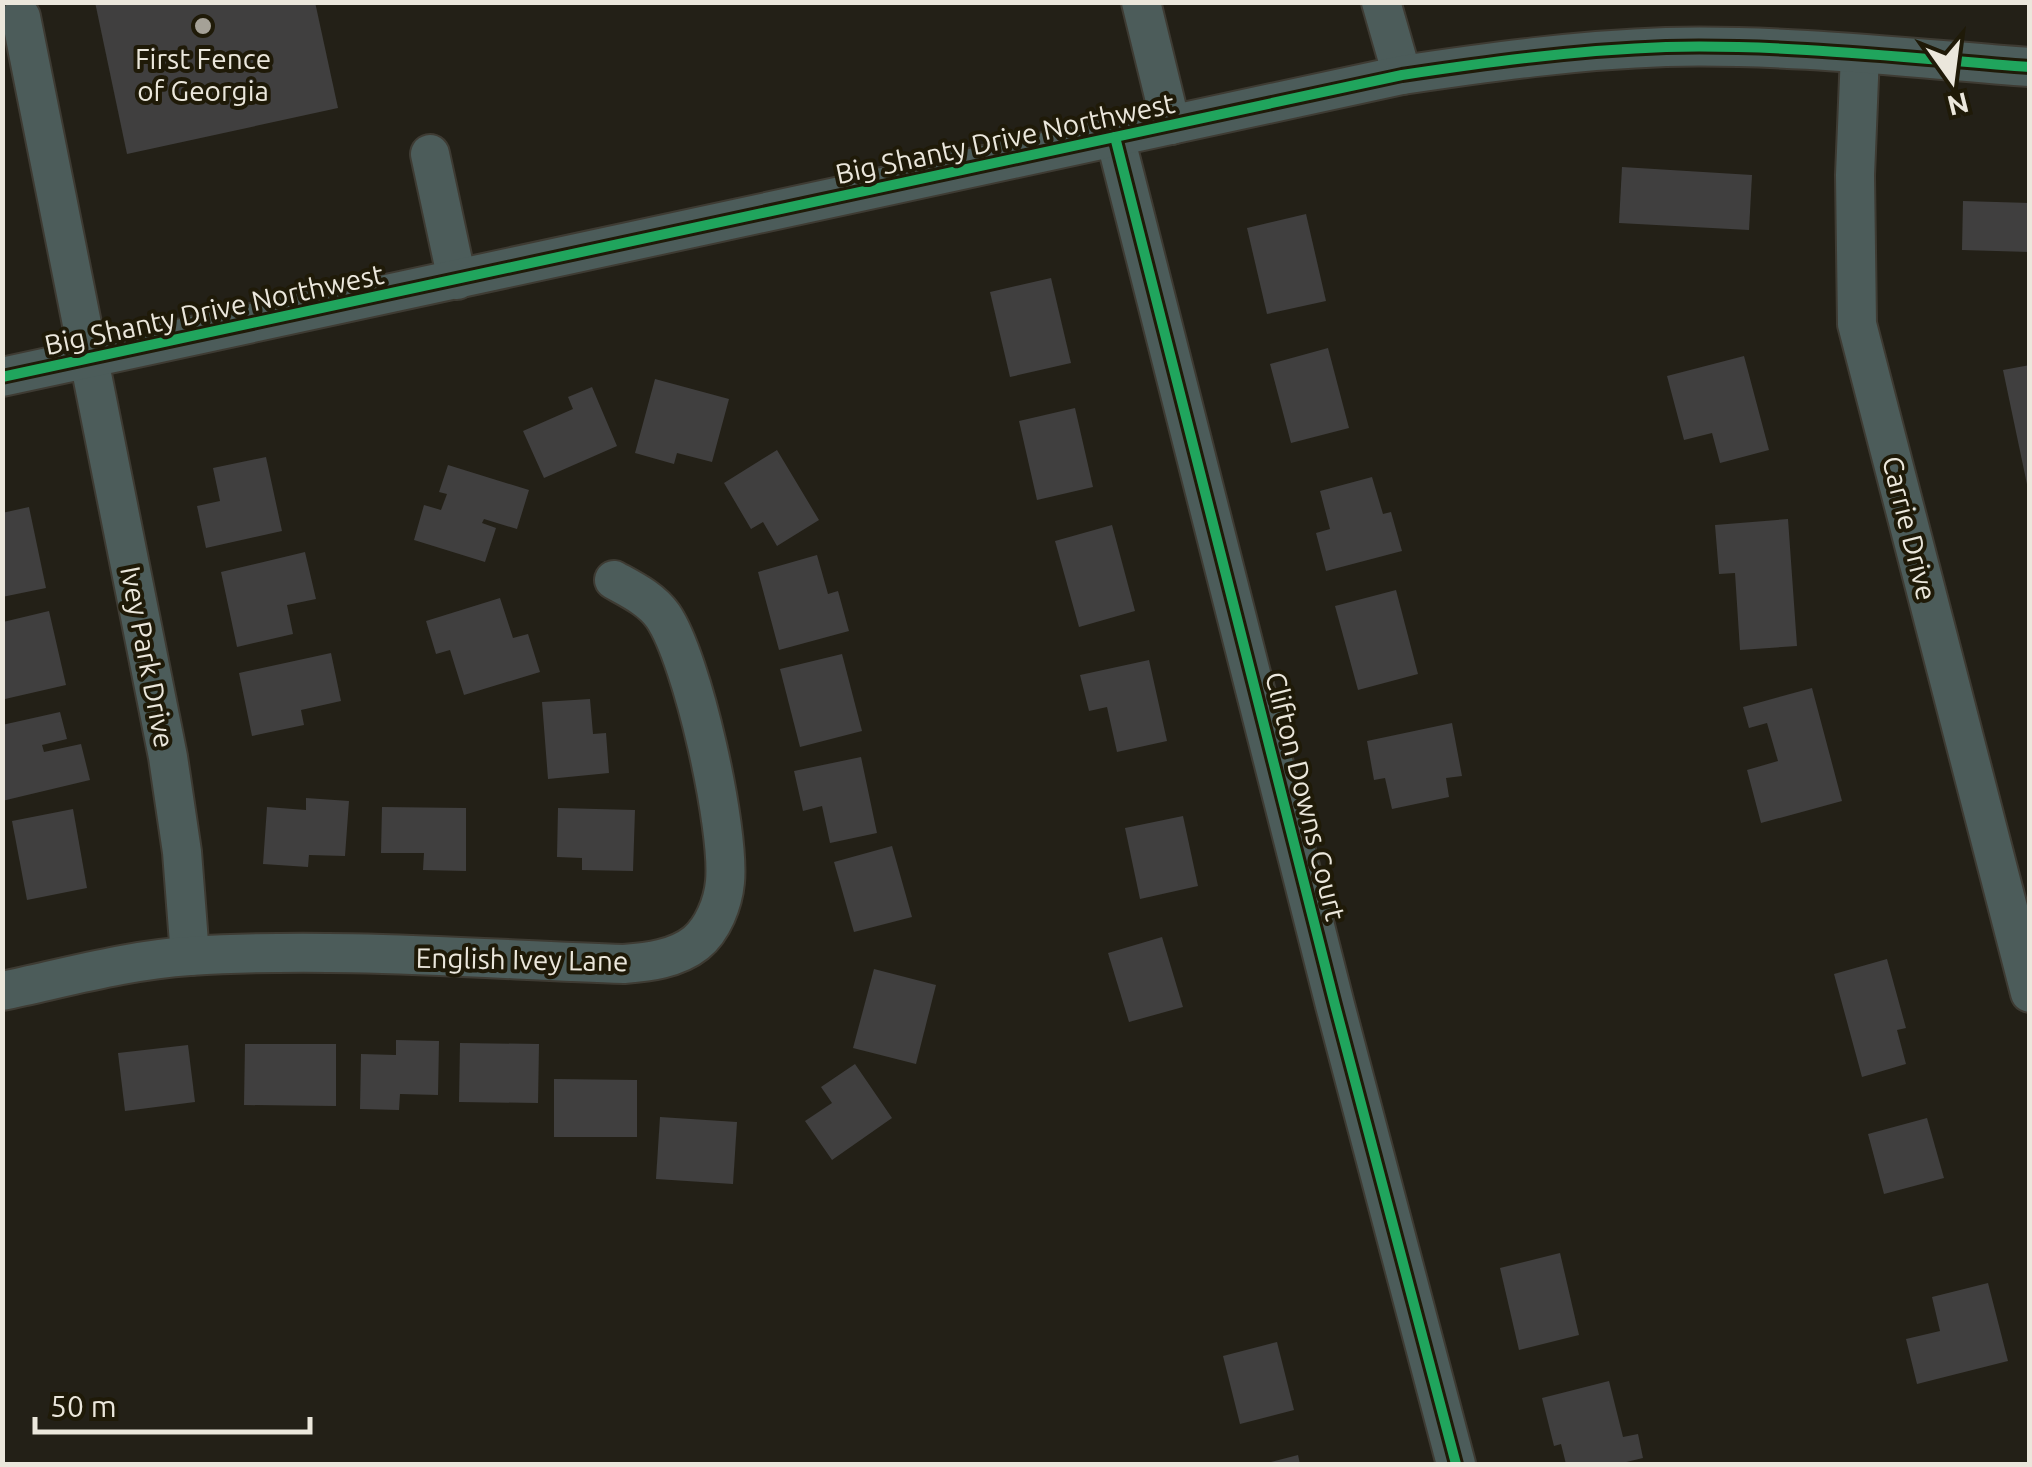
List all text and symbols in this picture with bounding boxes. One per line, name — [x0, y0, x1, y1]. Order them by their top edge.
marker: First Fence of Georgia — [192, 15, 214, 37]
north arrow — [1902, 30, 2002, 130]
place label: First Fence of Georgia — [135, 43, 271, 106]
street label: Big Shanty Drive Northwest — [833, 87, 1177, 189]
text: N — [1944, 87, 1972, 122]
street label: Big Shanty Drive Northwest — [42, 258, 386, 360]
street label: Carrie Drive — [1877, 453, 1943, 603]
street label: Ivey Park Drive — [115, 564, 181, 750]
street label: Clifton Downs Court — [1260, 668, 1352, 924]
street label: English Ivey Lane — [415, 942, 629, 976]
scale bar — [35, 1372, 310, 1434]
text: 50 m — [50, 1389, 117, 1423]

